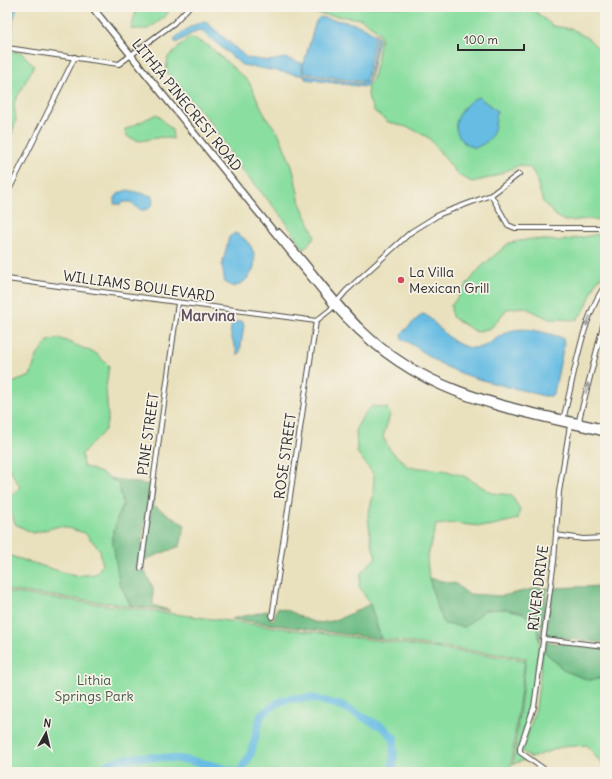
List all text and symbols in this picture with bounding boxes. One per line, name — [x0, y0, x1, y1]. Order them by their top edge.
scale bar — [458, 26, 524, 52]
text: 100 m — [464, 32, 498, 47]
street label: LITHIA PINECREST ROAD — [128, 35, 246, 175]
place label: La Villa Mexican Grill — [409, 263, 490, 297]
street label: WILLIAMS BOULEVARD — [62, 266, 216, 306]
marker: La Villa Mexican Grill — [396, 275, 406, 285]
district label: Marvina — [181, 306, 236, 325]
one-way arrow — [585, 315, 591, 327]
one-way arrow — [584, 382, 590, 395]
street label: PINE STREET — [133, 391, 163, 477]
street label: ROSE STREET — [270, 412, 300, 500]
street label: RIVER DRIVE — [524, 544, 552, 632]
park label: Lithia Springs Park — [54, 671, 134, 705]
north arrow — [26, 713, 66, 753]
text: N — [43, 716, 52, 731]

